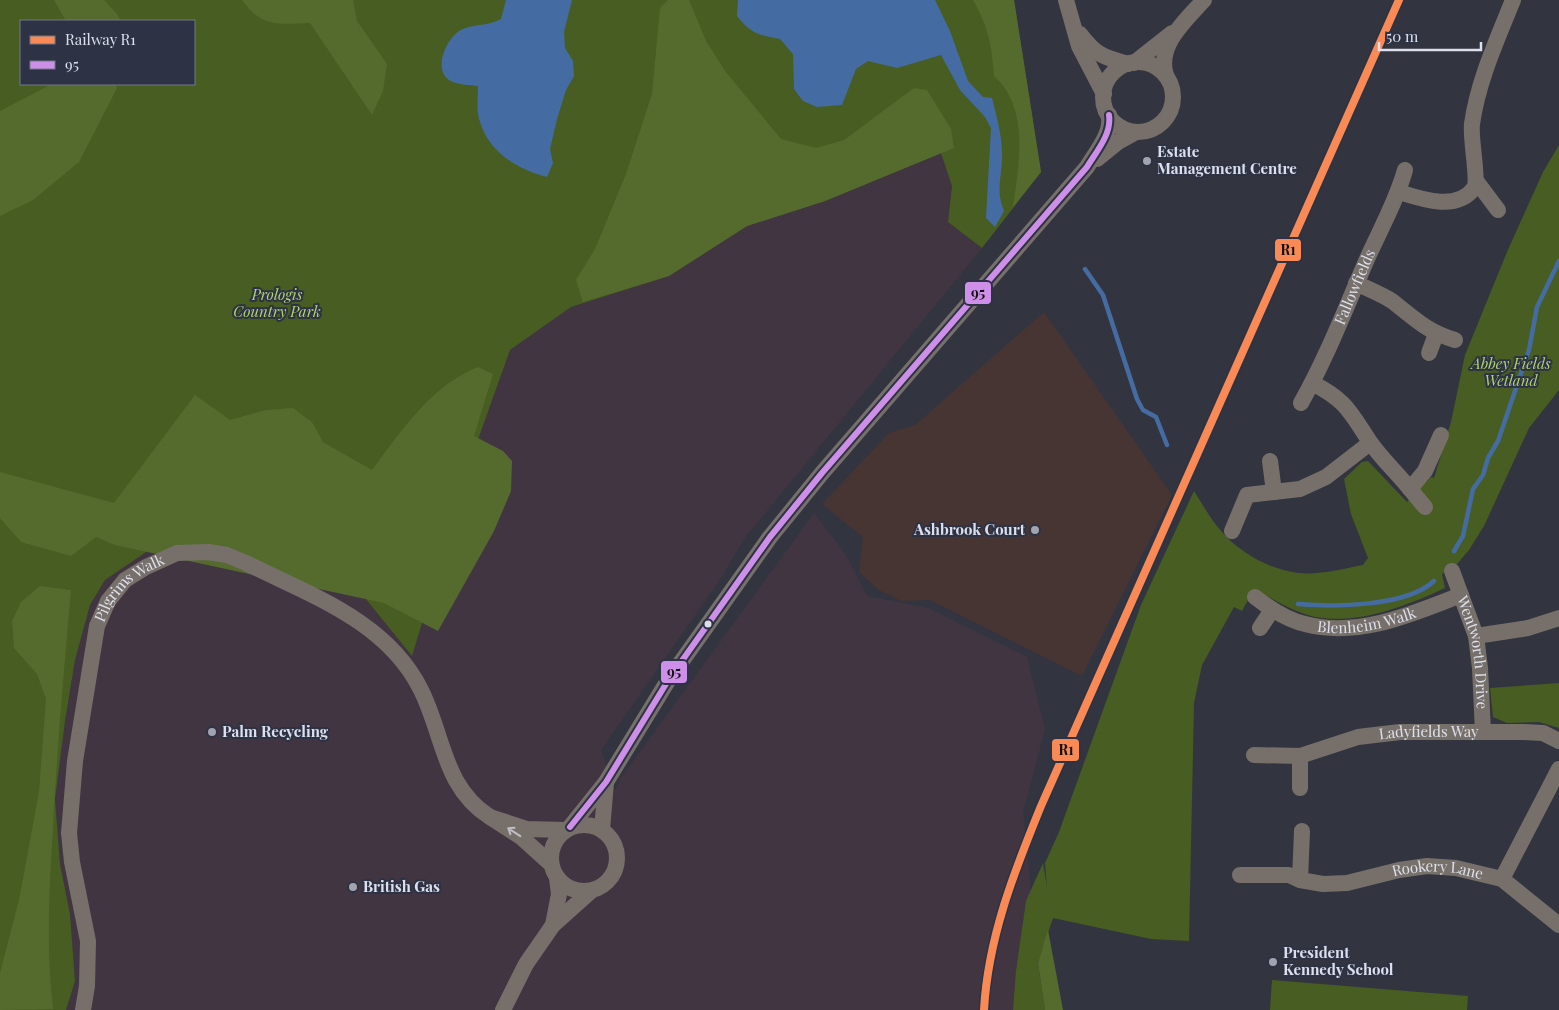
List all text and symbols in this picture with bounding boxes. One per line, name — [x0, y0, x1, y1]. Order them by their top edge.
legend — [20, 20, 195, 85]
scale bar — [1379, 20, 1482, 52]
text: 50 m — [1386, 26, 1419, 46]
text: Railway R1 — [65, 29, 136, 49]
text: 95 — [65, 54, 79, 74]
place label: Estate Management Centre — [1157, 141, 1297, 178]
marker: Estate Management Centre — [1141, 155, 1153, 167]
line badge: R1 — [1274, 238, 1302, 262]
text: R1 — [1280, 240, 1296, 259]
street label: Fallowfields — [1329, 246, 1379, 327]
line badge: 95 — [964, 281, 992, 305]
text: 95 — [971, 283, 985, 302]
park label: Prologis Country Park — [233, 284, 321, 321]
park label: Abbey Fields Wetland — [1469, 353, 1551, 390]
place label: Ashbrook Court — [913, 519, 1026, 539]
marker: Ashbrook Court — [1029, 524, 1041, 536]
street label: Pilgrims Walk — [89, 549, 168, 625]
street label: Wentworth Drive — [1453, 592, 1493, 710]
street label: Blenheim Walk — [1316, 602, 1419, 637]
unlabelled marker — [703, 619, 713, 629]
line badge: 95 — [660, 660, 688, 684]
text: 95 — [667, 662, 681, 681]
place label: Palm Recycling — [222, 721, 329, 741]
street label: Ladyfields Way — [1378, 721, 1479, 743]
marker: Palm Recycling — [206, 726, 218, 738]
line badge: R1 — [1051, 738, 1080, 762]
text: R1 — [1058, 740, 1074, 759]
one-way arrow — [507, 827, 521, 838]
street label: Rookery Lane — [1390, 855, 1485, 883]
place label: British Gas — [363, 876, 440, 896]
marker: British Gas — [347, 881, 359, 893]
place label: President Kennedy School — [1283, 942, 1394, 979]
marker: President Kennedy School — [1267, 956, 1279, 968]

